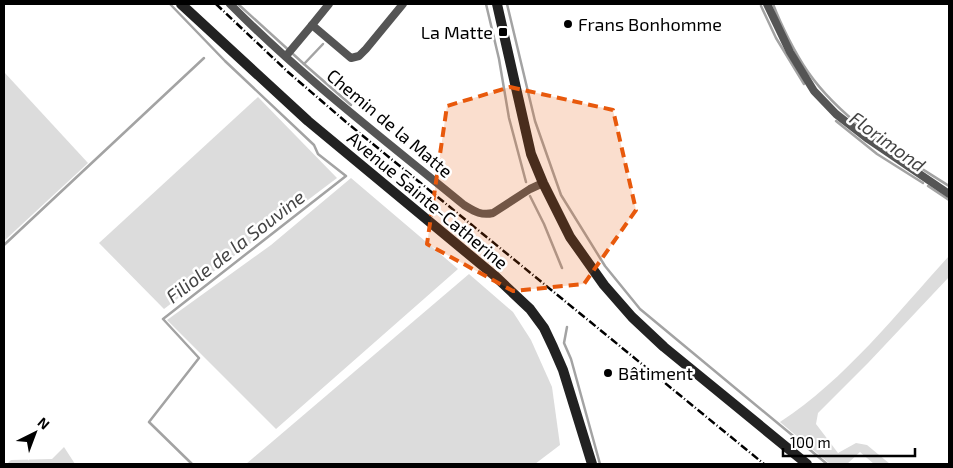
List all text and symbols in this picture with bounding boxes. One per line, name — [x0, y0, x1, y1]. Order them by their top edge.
place label: Frans Bonhomme — [578, 13, 722, 35]
marker: Frans Bonhomme — [562, 18, 574, 30]
place label: La Matte — [421, 21, 493, 43]
marker: La Matte — [497, 26, 509, 38]
street label: Chemin de la Matte — [323, 64, 457, 182]
water label: Florimond — [846, 106, 930, 176]
street label: Avenue Sainte-Catherine — [343, 126, 513, 274]
water label: Filiole de la Souvine — [161, 185, 309, 307]
place label: Bâtiment — [618, 362, 693, 384]
marker: Bâtiment — [602, 367, 614, 379]
north arrow — [10, 408, 60, 458]
text: N — [35, 413, 53, 433]
scale bar — [783, 426, 916, 458]
text: 100 m — [790, 433, 831, 451]

